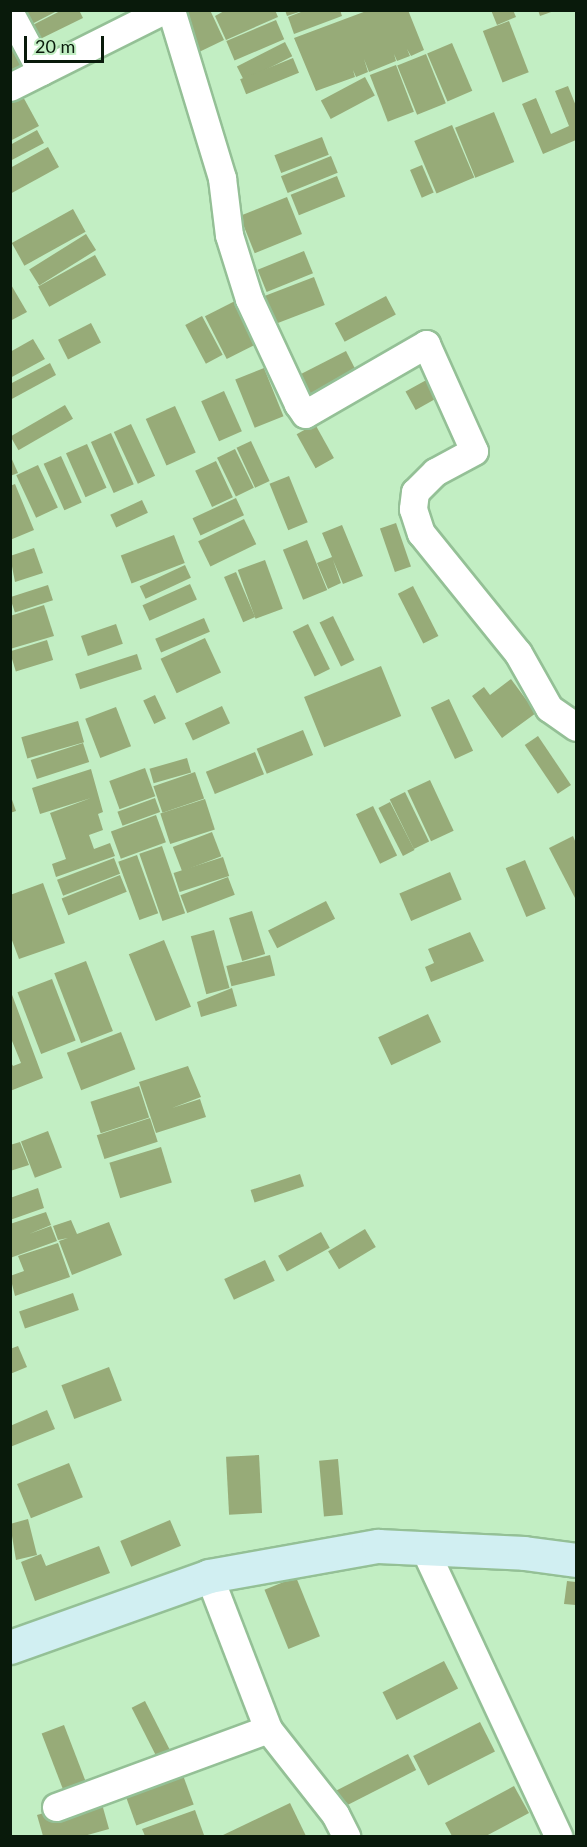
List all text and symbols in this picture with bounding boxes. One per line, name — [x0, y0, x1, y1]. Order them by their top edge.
scale bar — [27, 24, 106, 62]
text: 20 m — [35, 35, 75, 57]

